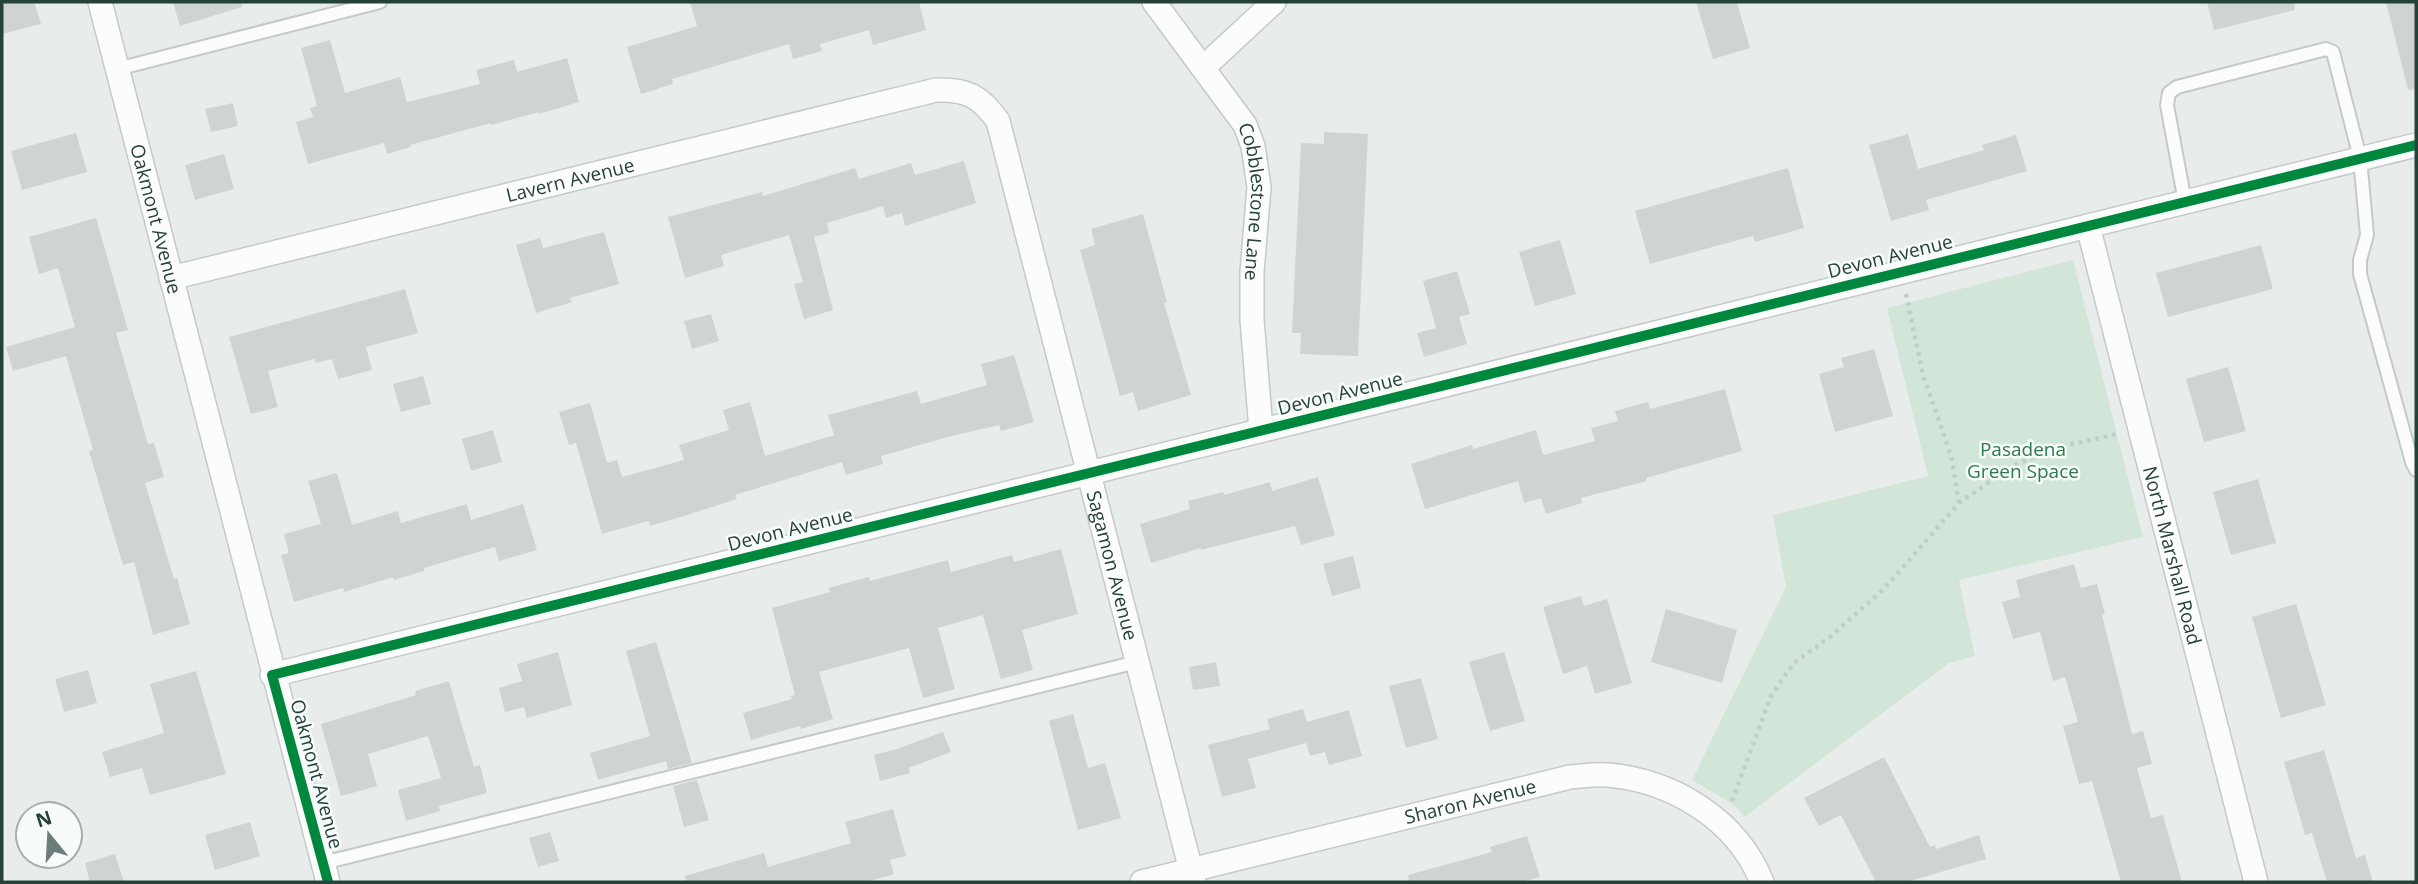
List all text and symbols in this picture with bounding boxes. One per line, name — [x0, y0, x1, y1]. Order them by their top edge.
street label: Cobblestone Lane — [1232, 119, 1272, 281]
street label: Oakmont Avenue — [124, 141, 188, 297]
street label: Lavern Avenue — [503, 152, 637, 208]
street label: Devon Avenue — [1825, 228, 1955, 284]
street label: Devon Avenue — [1275, 365, 1405, 421]
park label: Pasadena Green Space — [1967, 436, 2079, 484]
street label: North Marshall Road — [2137, 463, 2208, 647]
street label: Sagamon Avenue — [1081, 488, 1144, 643]
street label: Devon Avenue — [725, 501, 855, 557]
street label: Oakmont Avenue — [285, 696, 349, 852]
street label: Sharon Avenue — [1402, 773, 1539, 830]
north arrow — [14, 800, 84, 870]
text: N — [32, 804, 55, 834]

